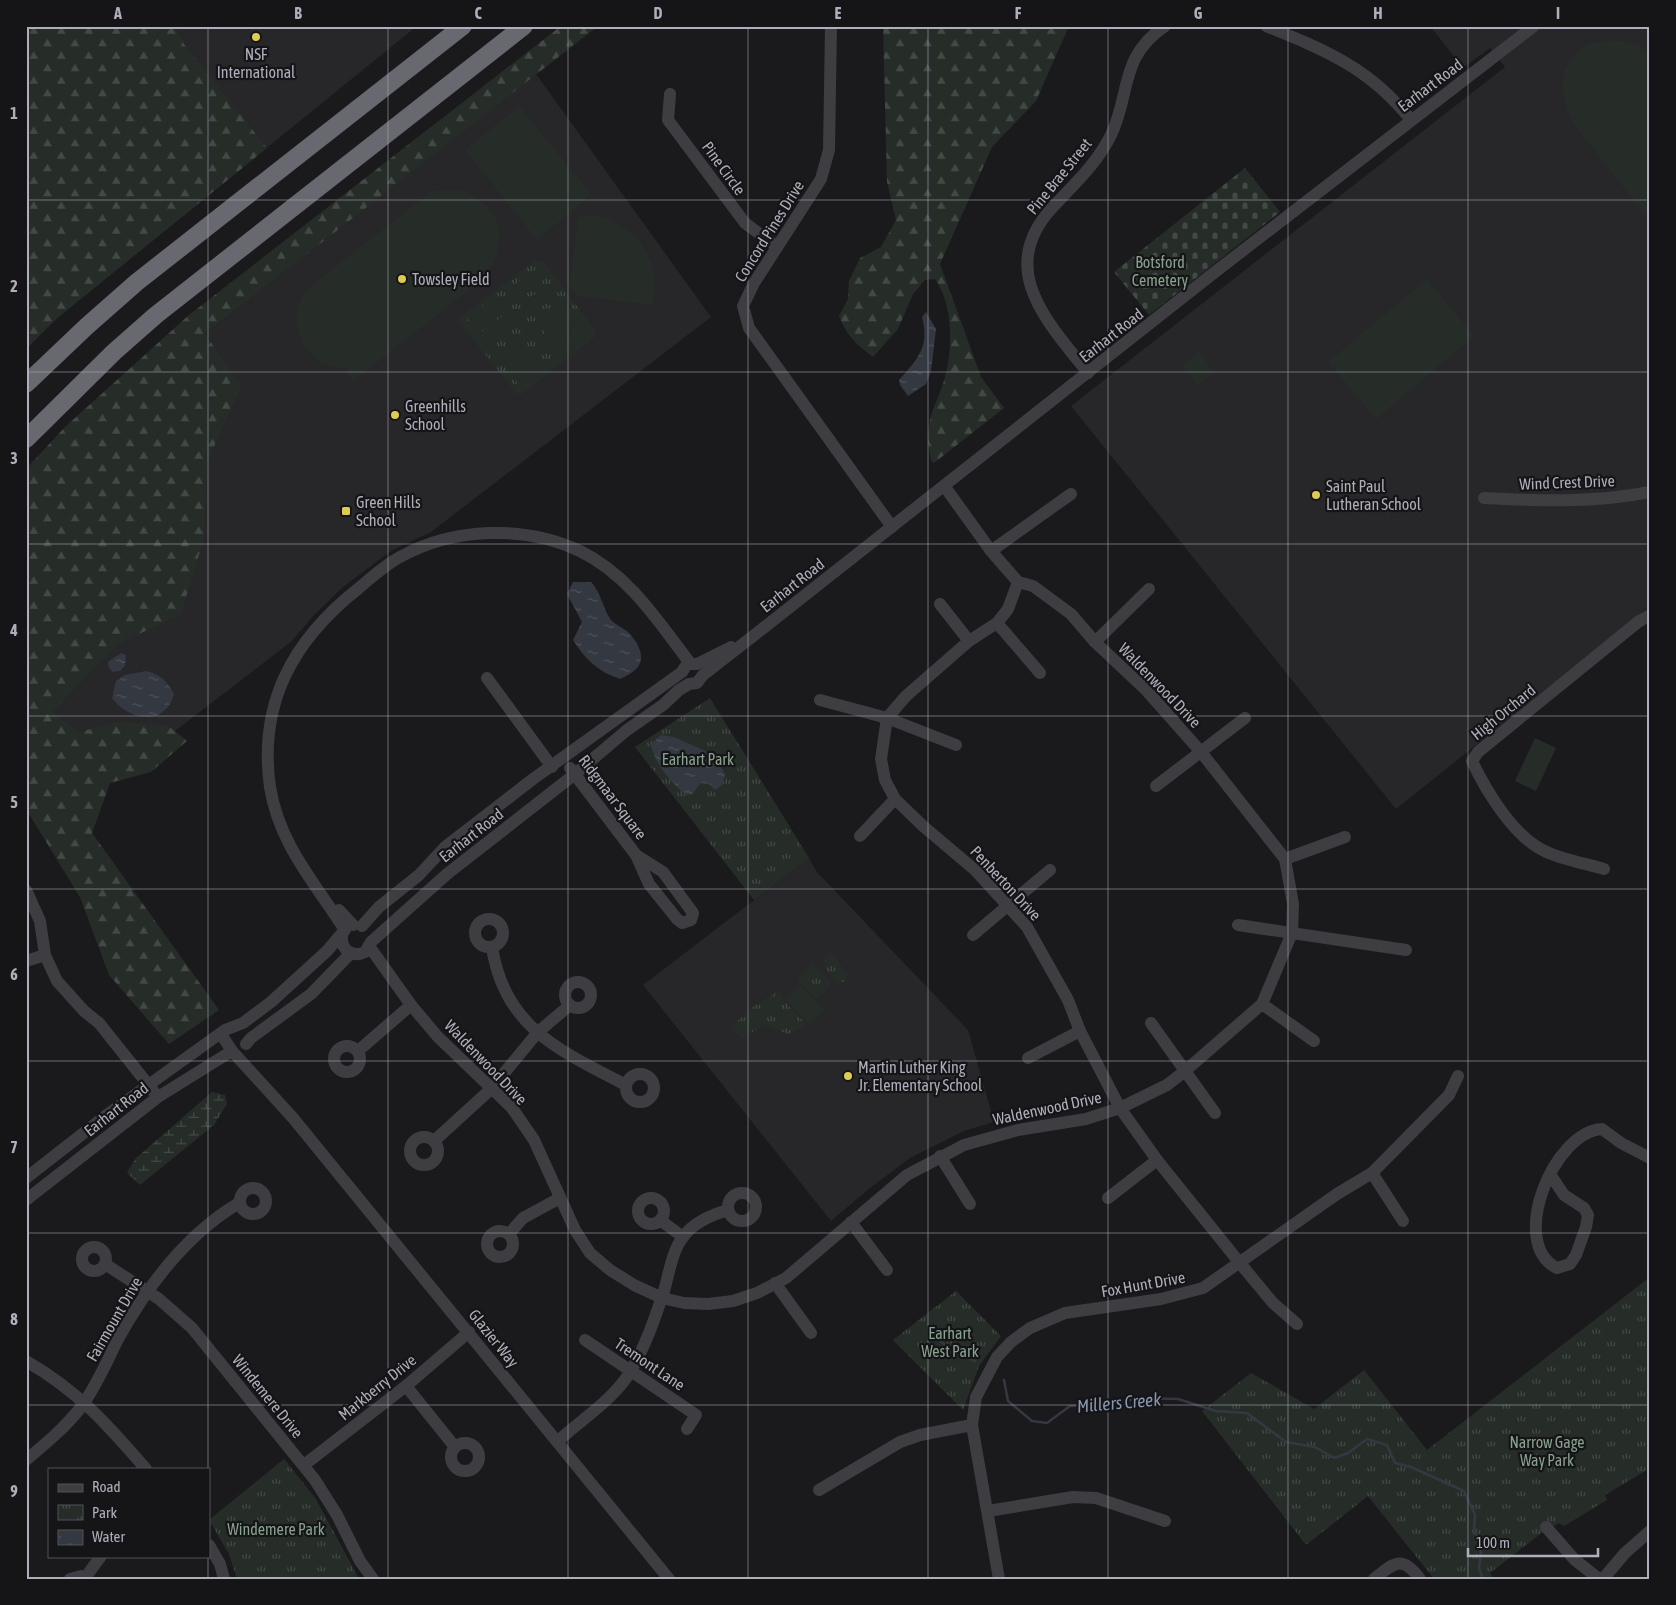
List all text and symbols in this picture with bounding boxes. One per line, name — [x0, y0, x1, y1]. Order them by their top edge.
text: A — [113, 4, 122, 22]
text: B — [294, 4, 302, 22]
text: C — [474, 4, 482, 22]
text: D — [654, 4, 663, 22]
text: E — [835, 4, 842, 22]
text: F — [1015, 4, 1022, 22]
text: G — [1194, 4, 1203, 22]
text: H — [1373, 4, 1383, 22]
text: I — [1556, 4, 1560, 22]
marker: NSF International — [250, 31, 262, 43]
place label: NSF International — [217, 45, 296, 81]
street label: Earhart Road — [1394, 55, 1466, 115]
text: 1 — [10, 104, 18, 122]
street label: Pine Brae Street — [1023, 134, 1095, 218]
street label: Pine Circle — [699, 138, 749, 198]
street label: Concord Pines Drive — [731, 177, 807, 285]
park label: Botsford Cemetery — [1132, 253, 1189, 290]
place label: Towsley Field — [412, 270, 490, 289]
marker: Towsley Field — [396, 273, 408, 285]
text: 2 — [10, 277, 18, 295]
street label: Earhart Road — [1075, 304, 1147, 366]
place label: Greenhills School — [405, 397, 466, 433]
marker: Greenhills School — [389, 409, 401, 421]
text: 3 — [10, 449, 18, 467]
street label: Wind Crest Drive — [1519, 471, 1615, 493]
place label: Saint Paul Lutheran School — [1326, 477, 1422, 513]
marker: Saint Paul Lutheran School — [1310, 489, 1322, 501]
place label: Green Hills School — [356, 493, 421, 529]
marker: Green Hills School — [340, 505, 352, 517]
street label: Earhart Road — [756, 554, 828, 616]
text: 4 — [9, 621, 18, 639]
street label: Waldenwood Drive — [1115, 639, 1205, 731]
street label: High Orchard — [1467, 681, 1539, 744]
park label: Earhart Park — [662, 750, 734, 768]
street label: Ridgmaar Square — [575, 751, 651, 843]
text: 5 — [10, 793, 18, 811]
street label: Earhart Road — [435, 804, 507, 866]
street label: Penberton Drive — [967, 842, 1045, 924]
text: 6 — [10, 965, 18, 983]
street label: Waldenwood Drive — [441, 1016, 531, 1108]
place label: Martin Luther King Jr. Elementary School — [858, 1058, 983, 1095]
marker: Martin Luther King Jr. Elementary School — [842, 1070, 854, 1082]
street label: Earhart Road — [80, 1078, 152, 1140]
street label: Waldenwood Drive — [991, 1088, 1103, 1128]
text: 7 — [10, 1138, 18, 1156]
street label: Fox Hunt Drive — [1100, 1268, 1186, 1300]
street label: Fairmount Drive — [83, 1274, 145, 1364]
street label: Glazier Way — [465, 1306, 523, 1371]
text: 8 — [10, 1310, 18, 1328]
park label: Earhart West Park — [921, 1324, 979, 1360]
street label: Tremont Lane — [612, 1334, 688, 1394]
street label: Markberry Drive — [335, 1350, 420, 1424]
street label: Windemere Drive — [229, 1351, 307, 1441]
water label: Millers Creek — [1076, 1388, 1163, 1417]
park label: Narrow Gage Way Park — [1509, 1433, 1585, 1470]
legend — [48, 1468, 210, 1558]
text: Road — [92, 1478, 121, 1495]
text: 9 — [10, 1482, 18, 1500]
text: Park — [92, 1504, 117, 1521]
park label: Windemere Park — [227, 1520, 325, 1538]
scale bar — [1468, 1525, 1598, 1557]
text: Water — [92, 1528, 125, 1545]
text: 100 m — [1476, 1534, 1510, 1551]

